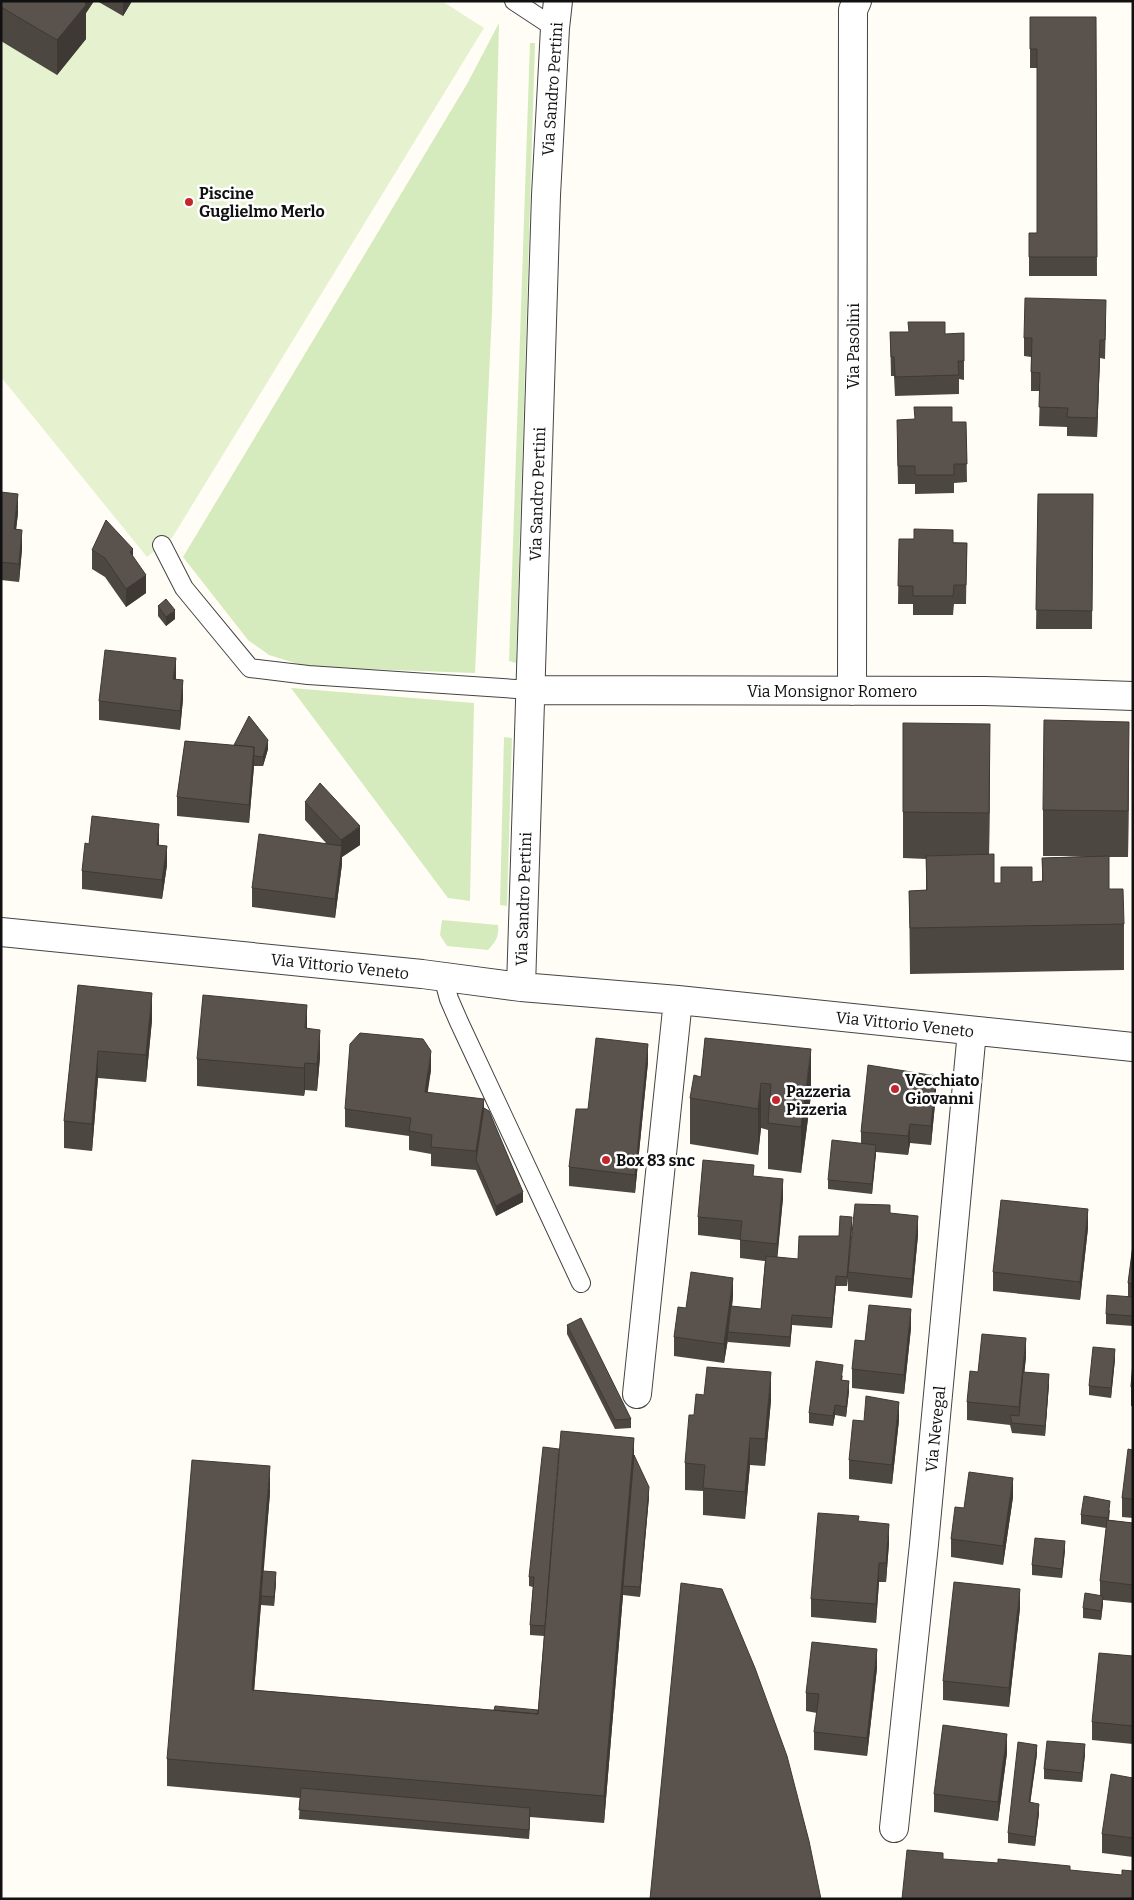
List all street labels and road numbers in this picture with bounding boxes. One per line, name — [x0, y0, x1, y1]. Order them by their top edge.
street label: Via Sandro Pertini — [538, 21, 567, 157]
street label: Via Pasolini — [844, 303, 863, 389]
street label: Via Sandro Pertini — [526, 426, 549, 561]
street label: Via Monsignor Romero — [747, 682, 917, 701]
street label: Via Sandro Pertini — [512, 831, 535, 966]
street label: Via Vittorio Veneto — [270, 950, 410, 983]
street label: Via Vittorio Veneto — [835, 1008, 975, 1041]
street label: Via Nevegal — [922, 1385, 950, 1473]

